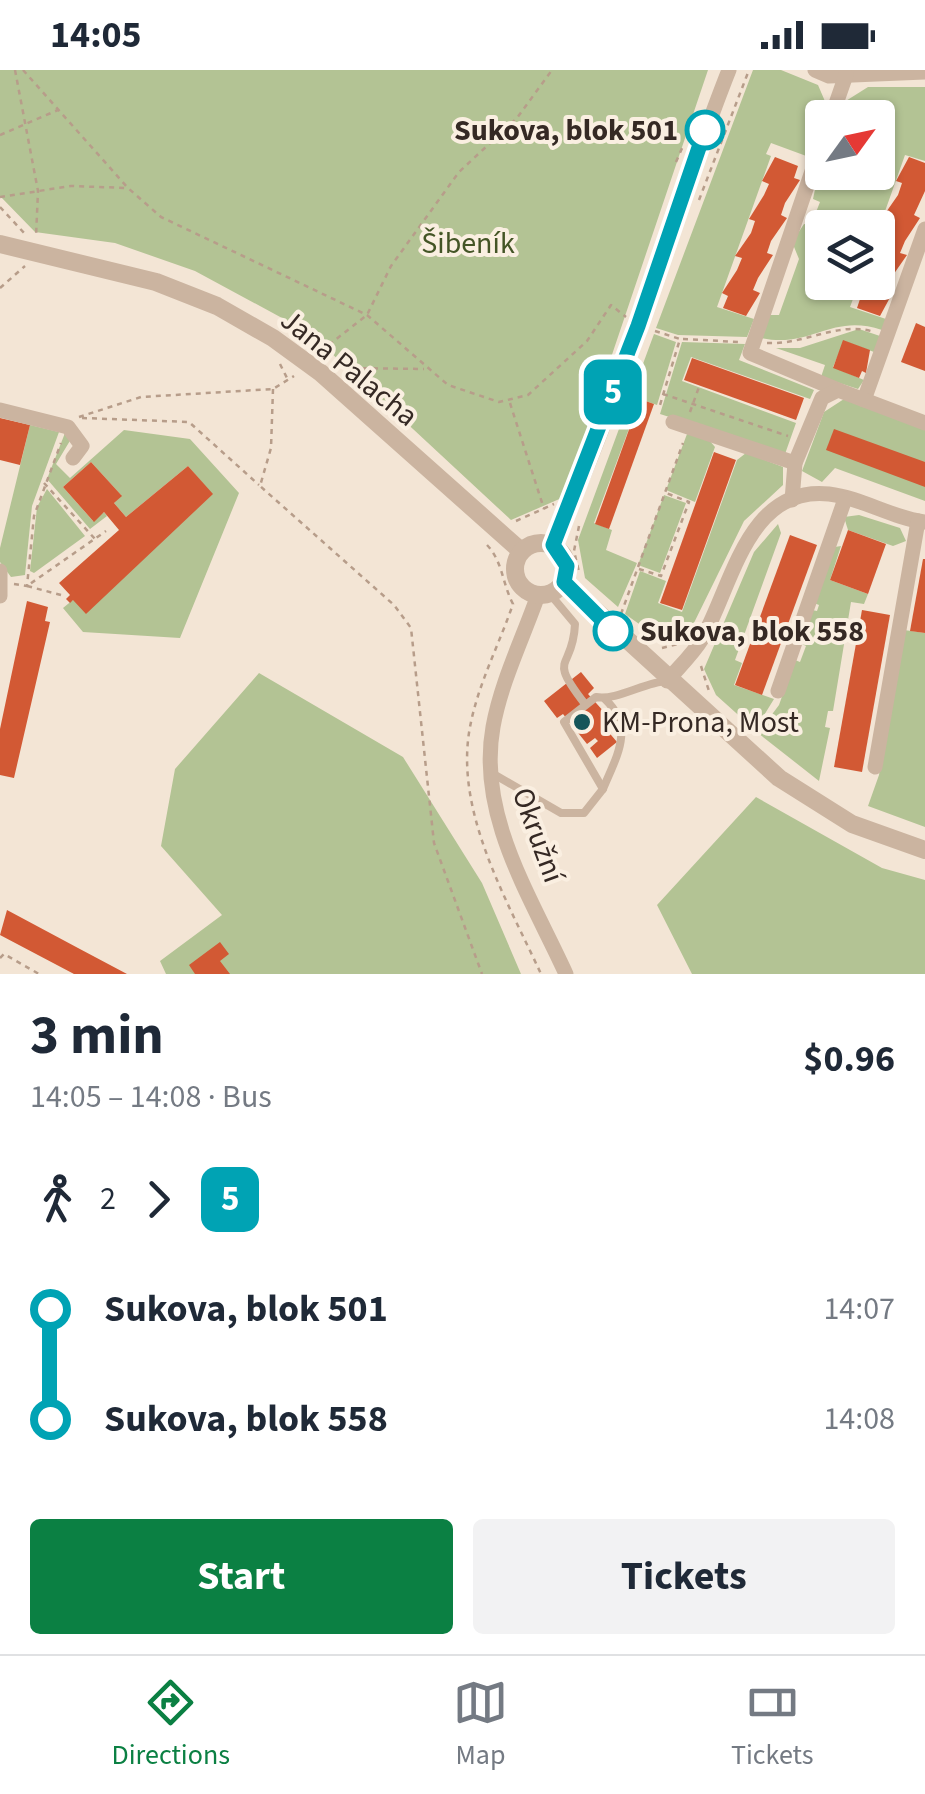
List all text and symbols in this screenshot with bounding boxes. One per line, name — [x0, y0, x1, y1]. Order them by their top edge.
text: 14:05 — [50, 8, 142, 62]
north arrow — [805, 100, 895, 190]
map controls — [805, 100, 895, 300]
place label: Sukova, blok 501 — [454, 109, 678, 152]
marker: Sukova, blok 501 — [686, 111, 724, 149]
button: layers — [805, 210, 895, 300]
park label: Šibeník — [421, 222, 515, 265]
street label: Jana Palacha — [271, 299, 427, 437]
line badge: 5 — [580, 360, 646, 424]
text: 5 — [604, 367, 622, 417]
place label: Sukova, blok 558 — [640, 610, 864, 653]
marker: Sukova, blok 558 — [594, 612, 632, 650]
place label: KM-Prona, Most — [602, 701, 799, 744]
marker: KM-Prona, Most — [571, 711, 593, 733]
street label: Okružní — [501, 782, 576, 890]
text: 3 min — [30, 997, 164, 1075]
text: $0.96 — [803, 1032, 895, 1086]
text: 14:05 – 14:08 · Bus — [30, 1074, 272, 1120]
icon: walk — [30, 1172, 85, 1227]
icon: forward — [131, 1172, 186, 1227]
text: 5 — [221, 1174, 239, 1224]
text: 2 — [100, 1176, 116, 1222]
text: Sukova, blok 501 — [104, 1282, 388, 1336]
text: 14:07 — [823, 1286, 895, 1332]
text: Sukova, blok 558 — [104, 1392, 388, 1446]
text: 14:08 — [823, 1396, 895, 1442]
button: Start — [30, 1519, 453, 1634]
button: Tickets — [473, 1519, 895, 1634]
tab: Directions — [111, 1675, 230, 1775]
tab: Map — [453, 1675, 508, 1775]
tab: Tickets — [731, 1675, 814, 1775]

